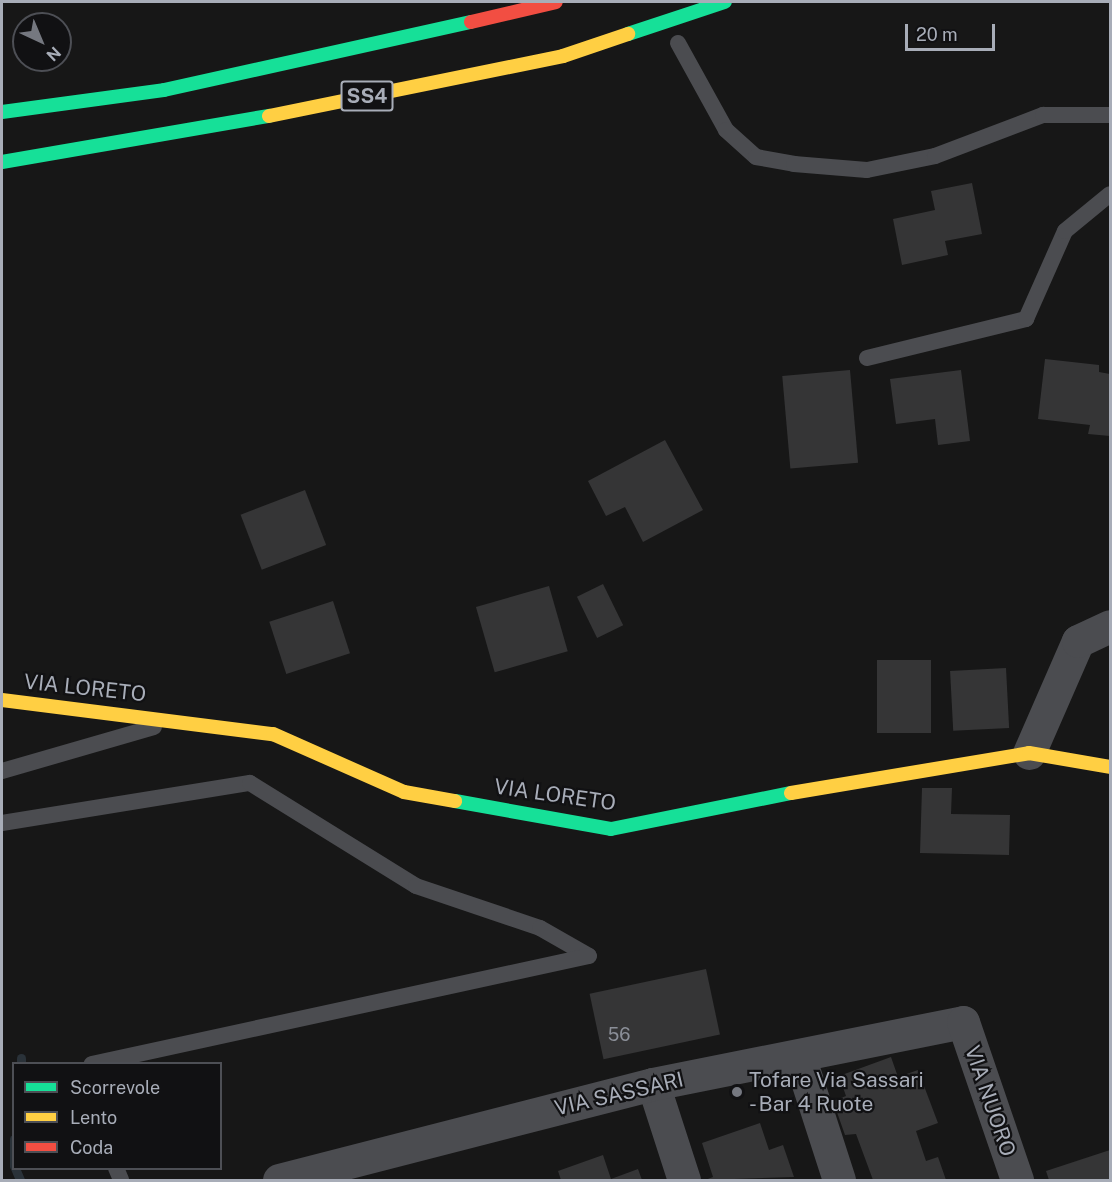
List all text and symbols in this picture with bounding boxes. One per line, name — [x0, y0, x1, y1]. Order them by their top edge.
north arrow — [12, 12, 72, 72]
scale bar — [908, 12, 998, 50]
text: 20 m — [916, 24, 958, 45]
text: N — [42, 43, 65, 65]
road number: SS4 — [340, 79, 394, 113]
street label: VIA LORETO — [23, 669, 147, 707]
street label: VIA LORETO — [493, 774, 617, 816]
house number: 56 — [608, 1024, 630, 1046]
street label: VIA NUORO — [959, 1042, 1021, 1160]
legend — [12, 1062, 222, 1170]
street label: VIA SASSARI — [552, 1067, 686, 1121]
place label: Tofare Via Sassari - Bar 4 Ruote — [749, 1067, 924, 1117]
text: Scorrevole — [70, 1077, 160, 1098]
marker: Tofare Via Sassari - Bar 4 Ruote — [730, 1085, 744, 1099]
text: Lento — [70, 1107, 117, 1128]
text: Coda — [70, 1137, 113, 1158]

